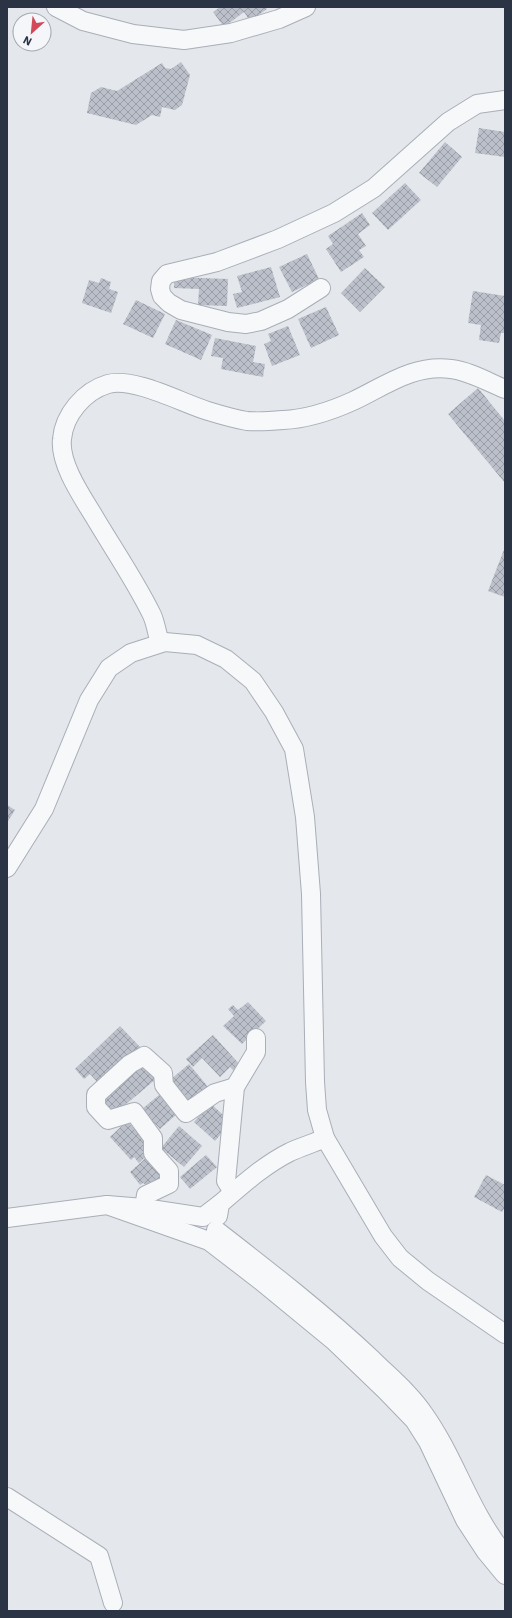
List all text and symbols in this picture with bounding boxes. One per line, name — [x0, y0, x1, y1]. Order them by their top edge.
north arrow — [12, 12, 52, 52]
text: N — [21, 33, 34, 49]

